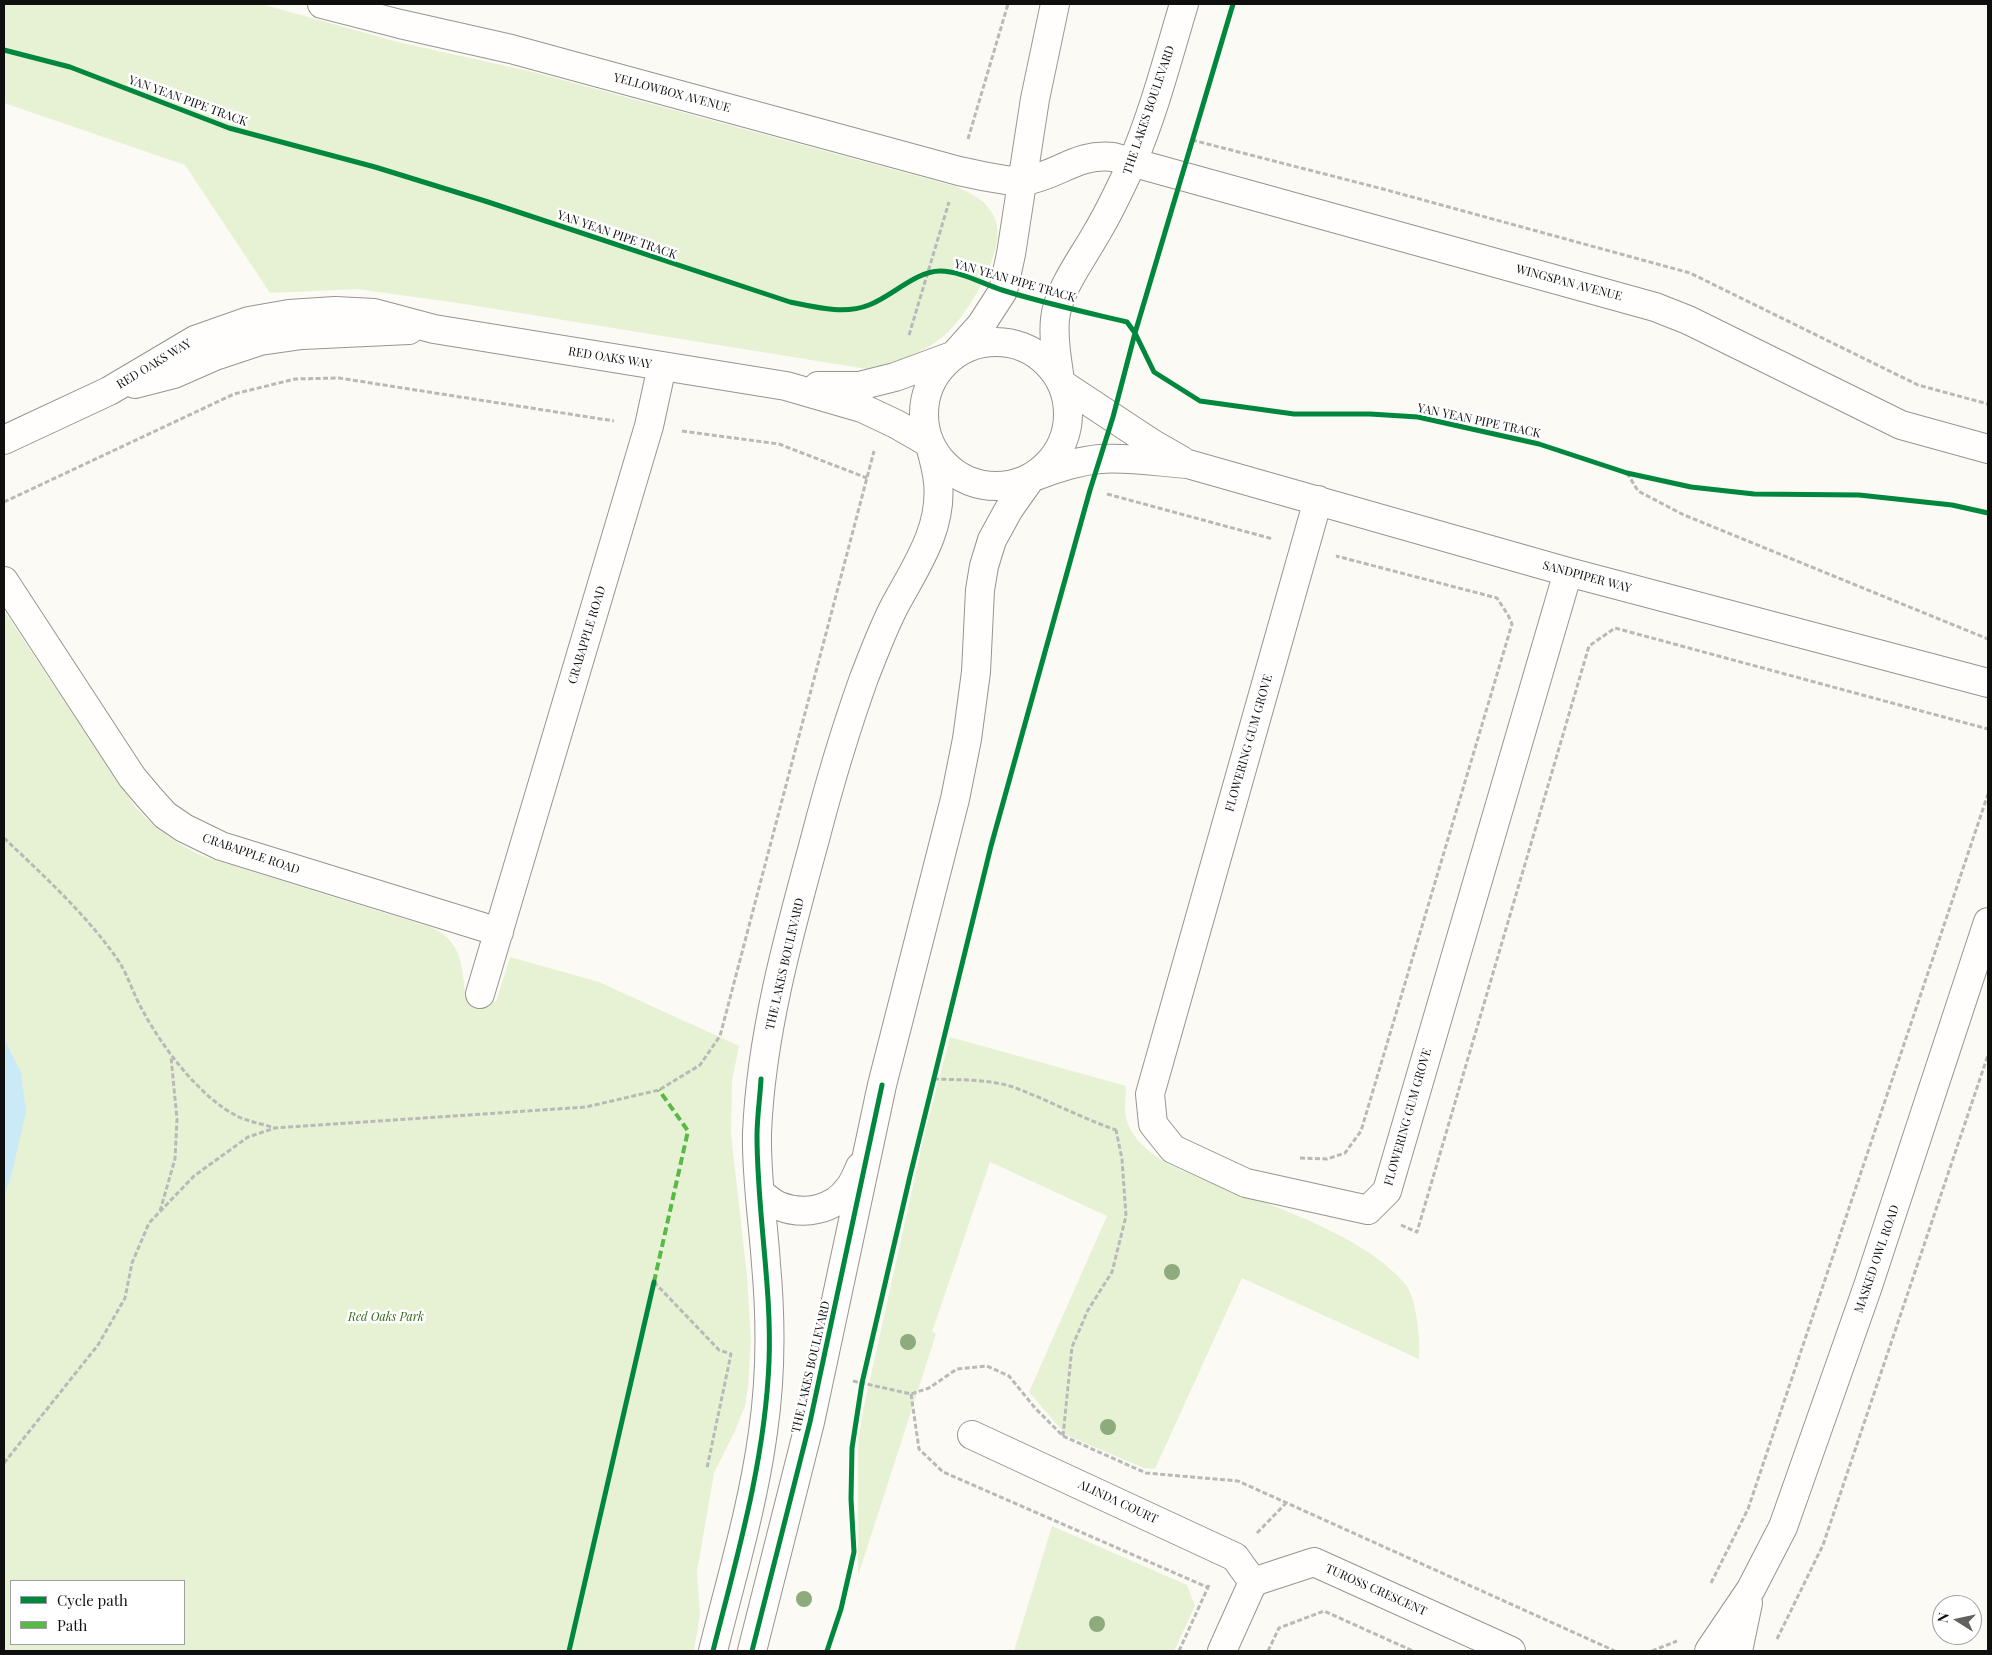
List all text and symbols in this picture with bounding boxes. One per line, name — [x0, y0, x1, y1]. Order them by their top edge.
street label: THE LAKES BOULEVARD — [1120, 44, 1178, 176]
street label: YELLOWBOX AVENUE — [612, 70, 732, 116]
street label: YAN YEAN PIPE TRACK — [127, 73, 249, 129]
street label: YAN YEAN PIPE TRACK — [555, 208, 679, 262]
street label: YAN YEAN PIPE TRACK — [953, 257, 1077, 305]
street label: WINGSPAN AVENUE — [1514, 262, 1624, 304]
street label: RED OAKS WAY — [114, 336, 194, 392]
street label: RED OAKS WAY — [567, 344, 653, 372]
street label: YAN YEAN PIPE TRACK — [1416, 401, 1542, 441]
street label: SANDPIPER WAY — [1541, 558, 1633, 596]
street label: CRABAPPLE ROAD — [565, 584, 609, 686]
street label: FLOWERING GUM GROVE — [1222, 673, 1276, 813]
street label: CRABAPPLE ROAD — [200, 831, 302, 877]
street label: THE LAKES BOULEVARD — [763, 896, 807, 1032]
street label: FLOWERING GUM GROVE — [1381, 1047, 1435, 1187]
street label: MASKED OWL ROAD — [1852, 1203, 1902, 1315]
street label: THE LAKES BOULEVARD — [789, 1299, 833, 1435]
park label: Red Oaks Park — [348, 1310, 424, 1324]
street label: ALINDA COURT — [1076, 1477, 1160, 1527]
street label: TUROSS CRESCENT — [1323, 1561, 1429, 1619]
legend — [10, 1580, 185, 1645]
text: Cycle path — [57, 1590, 128, 1610]
north arrow — [1932, 1595, 1982, 1645]
text: N — [1932, 1611, 1953, 1624]
text: Path — [57, 1615, 87, 1635]

